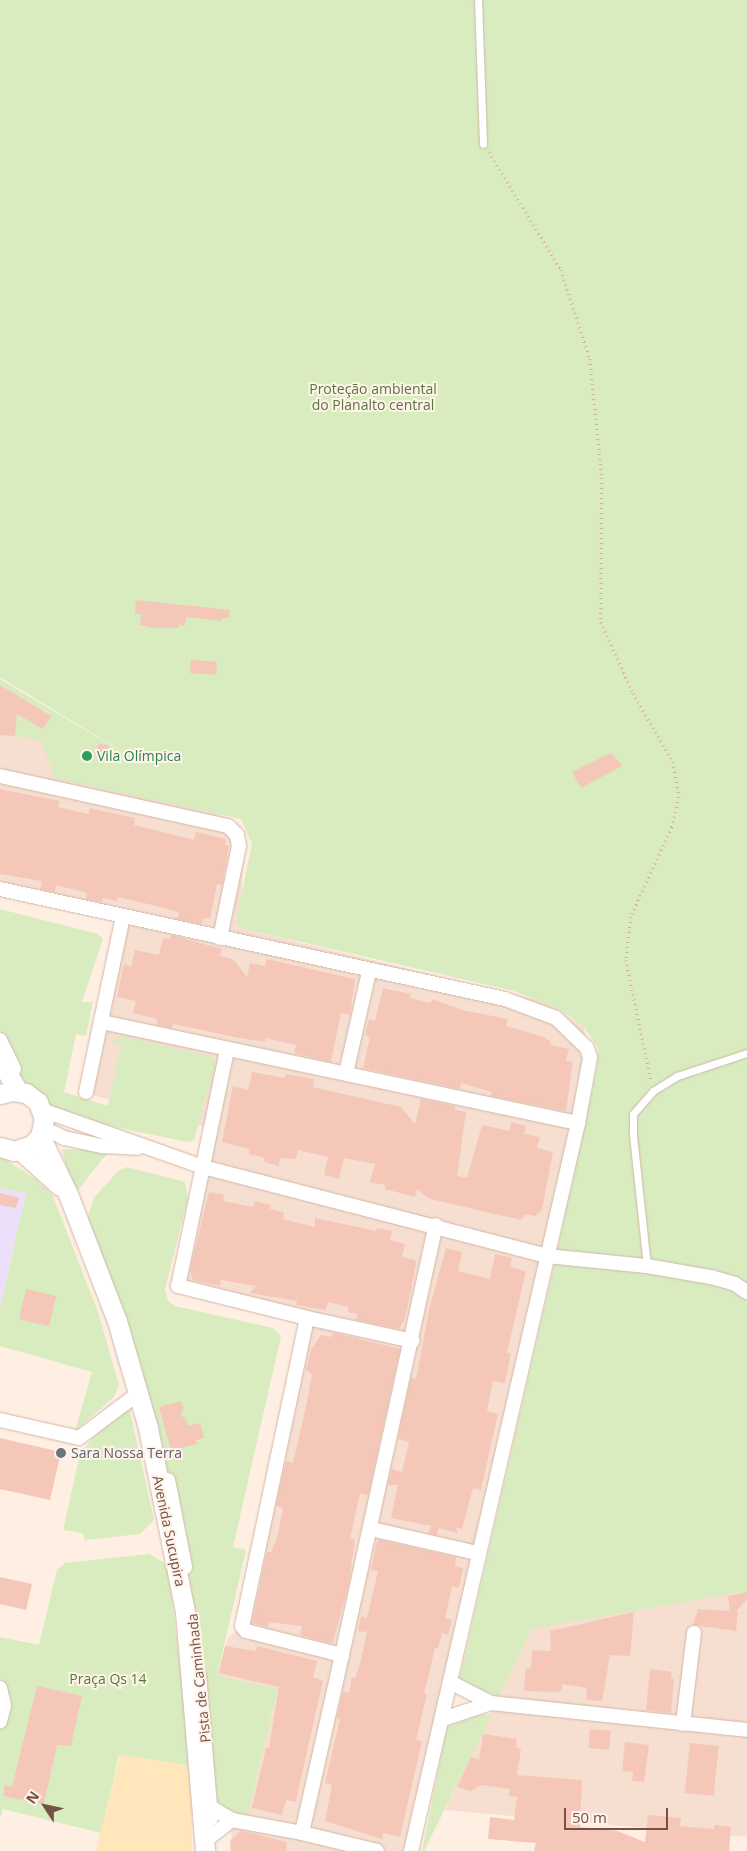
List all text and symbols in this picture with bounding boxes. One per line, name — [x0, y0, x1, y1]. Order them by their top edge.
park label: Proteção ambiental do Planalto central — [309, 381, 437, 414]
place label: Vila Olímpica — [97, 748, 181, 764]
marker: Vila Olímpica — [81, 750, 93, 762]
place label: Sara Nossa Terra — [71, 1445, 182, 1461]
marker: Sara Nossa Terra — [55, 1447, 67, 1459]
street label: Avenida Sucupira — [149, 1474, 189, 1588]
street label: Pista de Caminhada — [184, 1613, 214, 1743]
park label: Praça Qs 14 — [69, 1671, 147, 1687]
north arrow — [20, 1781, 70, 1831]
text: N — [21, 1787, 43, 1807]
scale bar — [567, 1798, 671, 1830]
text: 50 m — [572, 1807, 607, 1827]

